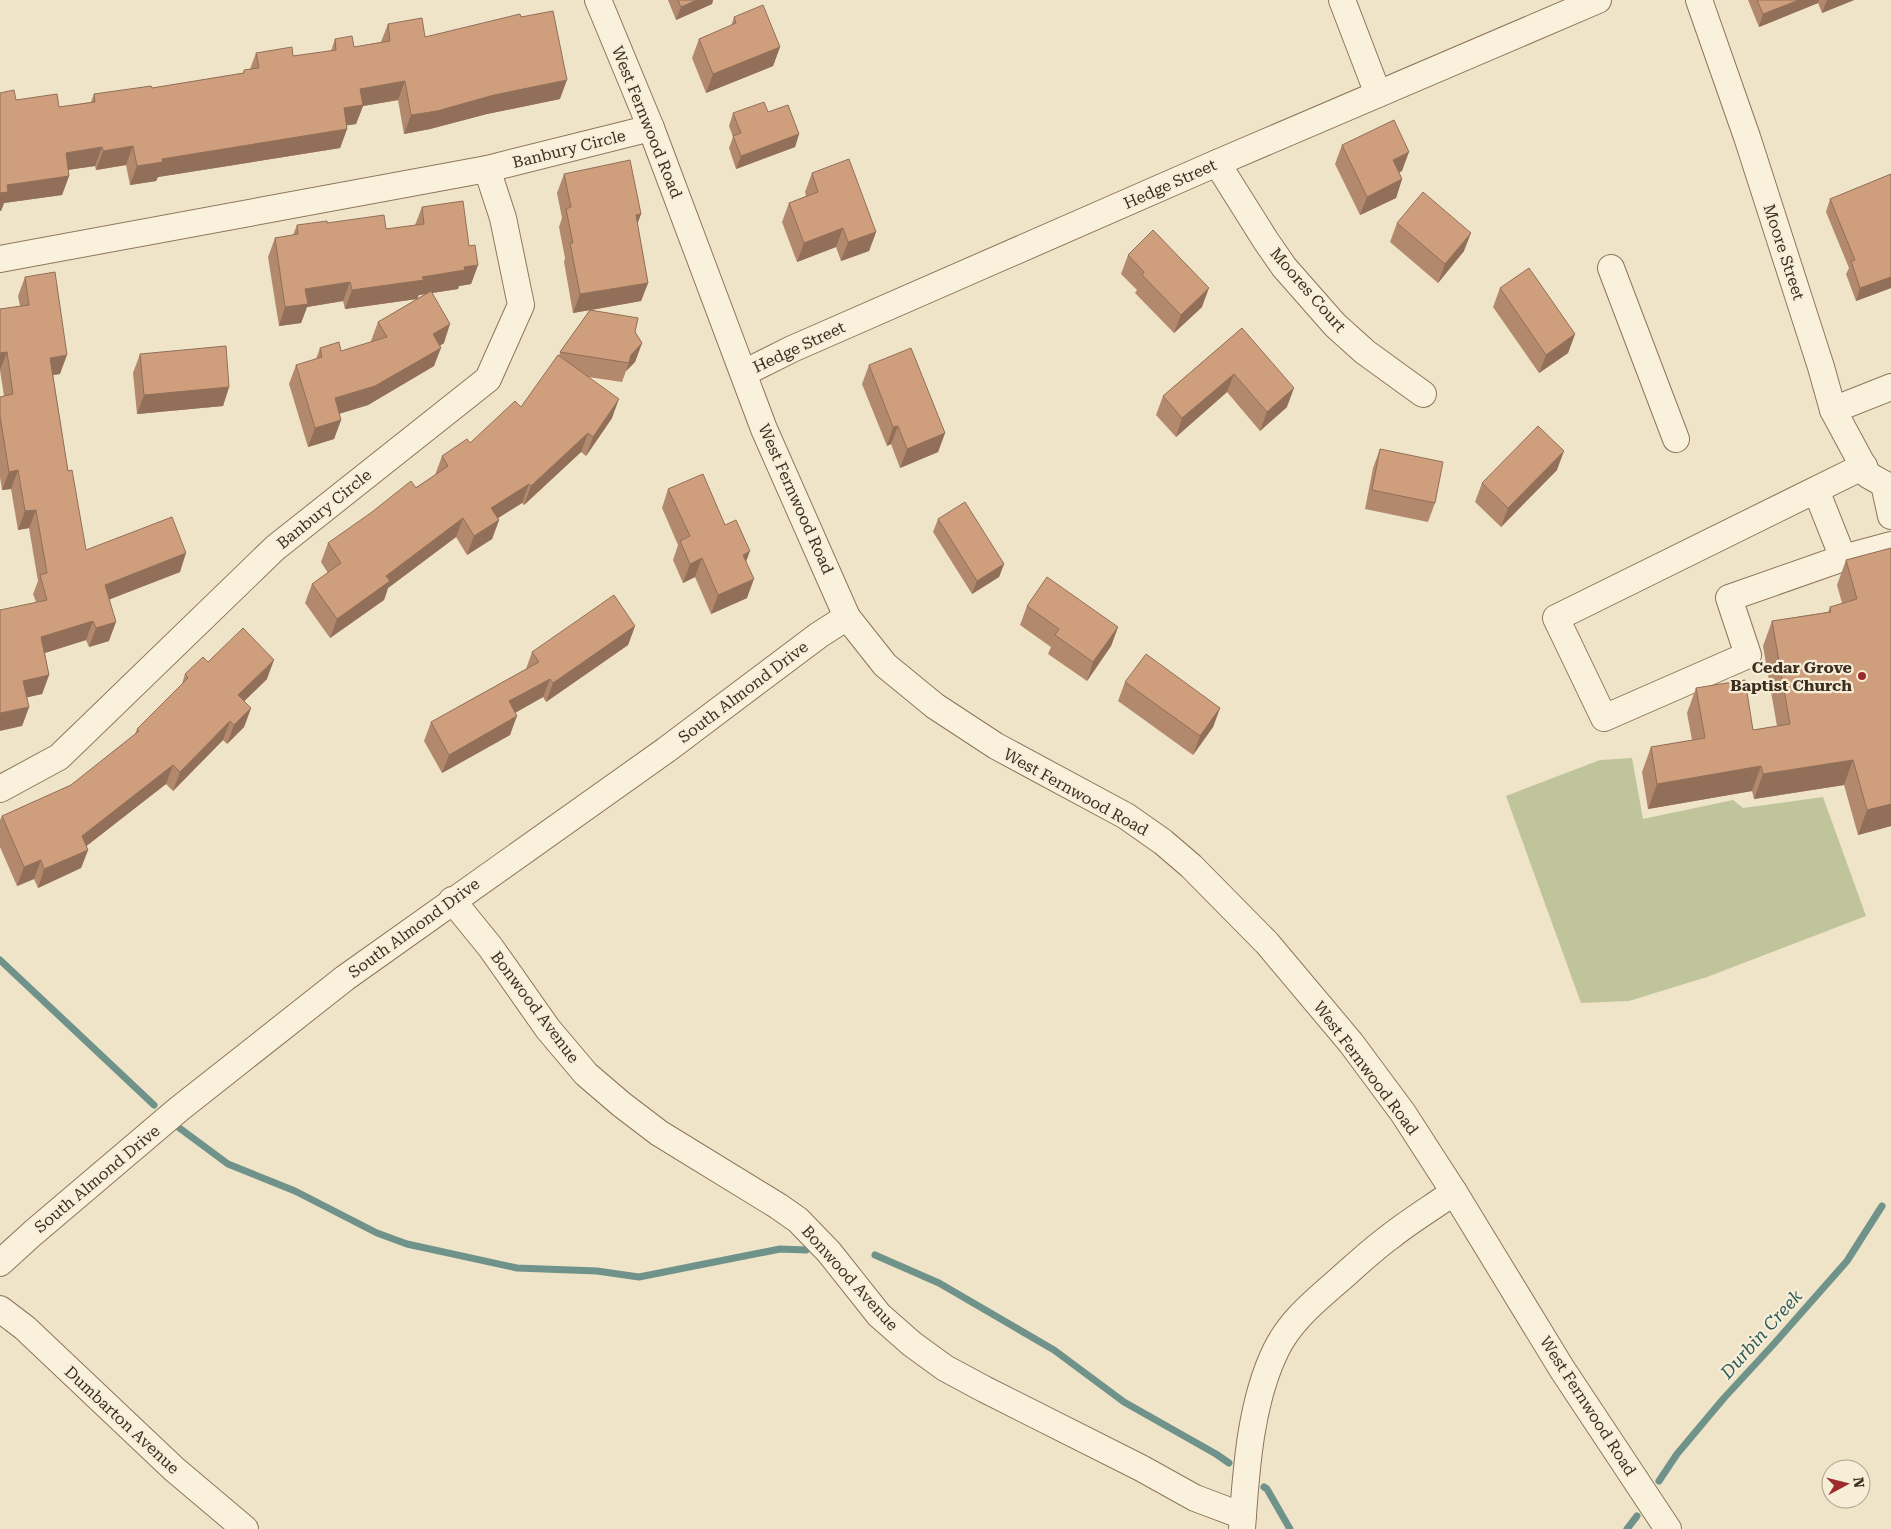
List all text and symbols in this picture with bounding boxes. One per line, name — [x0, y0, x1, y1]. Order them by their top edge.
street label: West Fernwood Road — [608, 43, 686, 201]
street label: Banbury Circle — [510, 126, 628, 172]
street label: Hedge Street — [1121, 155, 1219, 213]
street label: Moore Street — [1760, 202, 1808, 302]
street label: Moores Court — [1266, 244, 1350, 336]
street label: Hedge Street — [750, 317, 848, 377]
street label: West Fernwood Road — [754, 421, 838, 577]
street label: Banbury Circle — [273, 465, 375, 553]
street label: South Almond Drive — [674, 637, 812, 747]
place label: Cedar Grove Baptist Church — [1730, 658, 1852, 695]
marker: Cedar Grove Baptist Church — [1856, 670, 1868, 682]
street label: West Fernwood Road — [1000, 744, 1152, 840]
street label: South Almond Drive — [345, 874, 483, 982]
street label: Bonwood Avenue — [487, 947, 583, 1067]
street label: West Fernwood Road — [1310, 997, 1422, 1139]
street label: South Almond Drive — [31, 1121, 164, 1237]
street label: Bonwood Avenue — [798, 1221, 902, 1335]
water label: Durbin Creek — [1715, 1285, 1806, 1383]
street label: West Fernwood Road — [1536, 1333, 1640, 1479]
street label: Dumbarton Avenue — [61, 1362, 183, 1478]
north arrow — [1821, 1459, 1871, 1509]
text: N — [1850, 1476, 1868, 1489]

